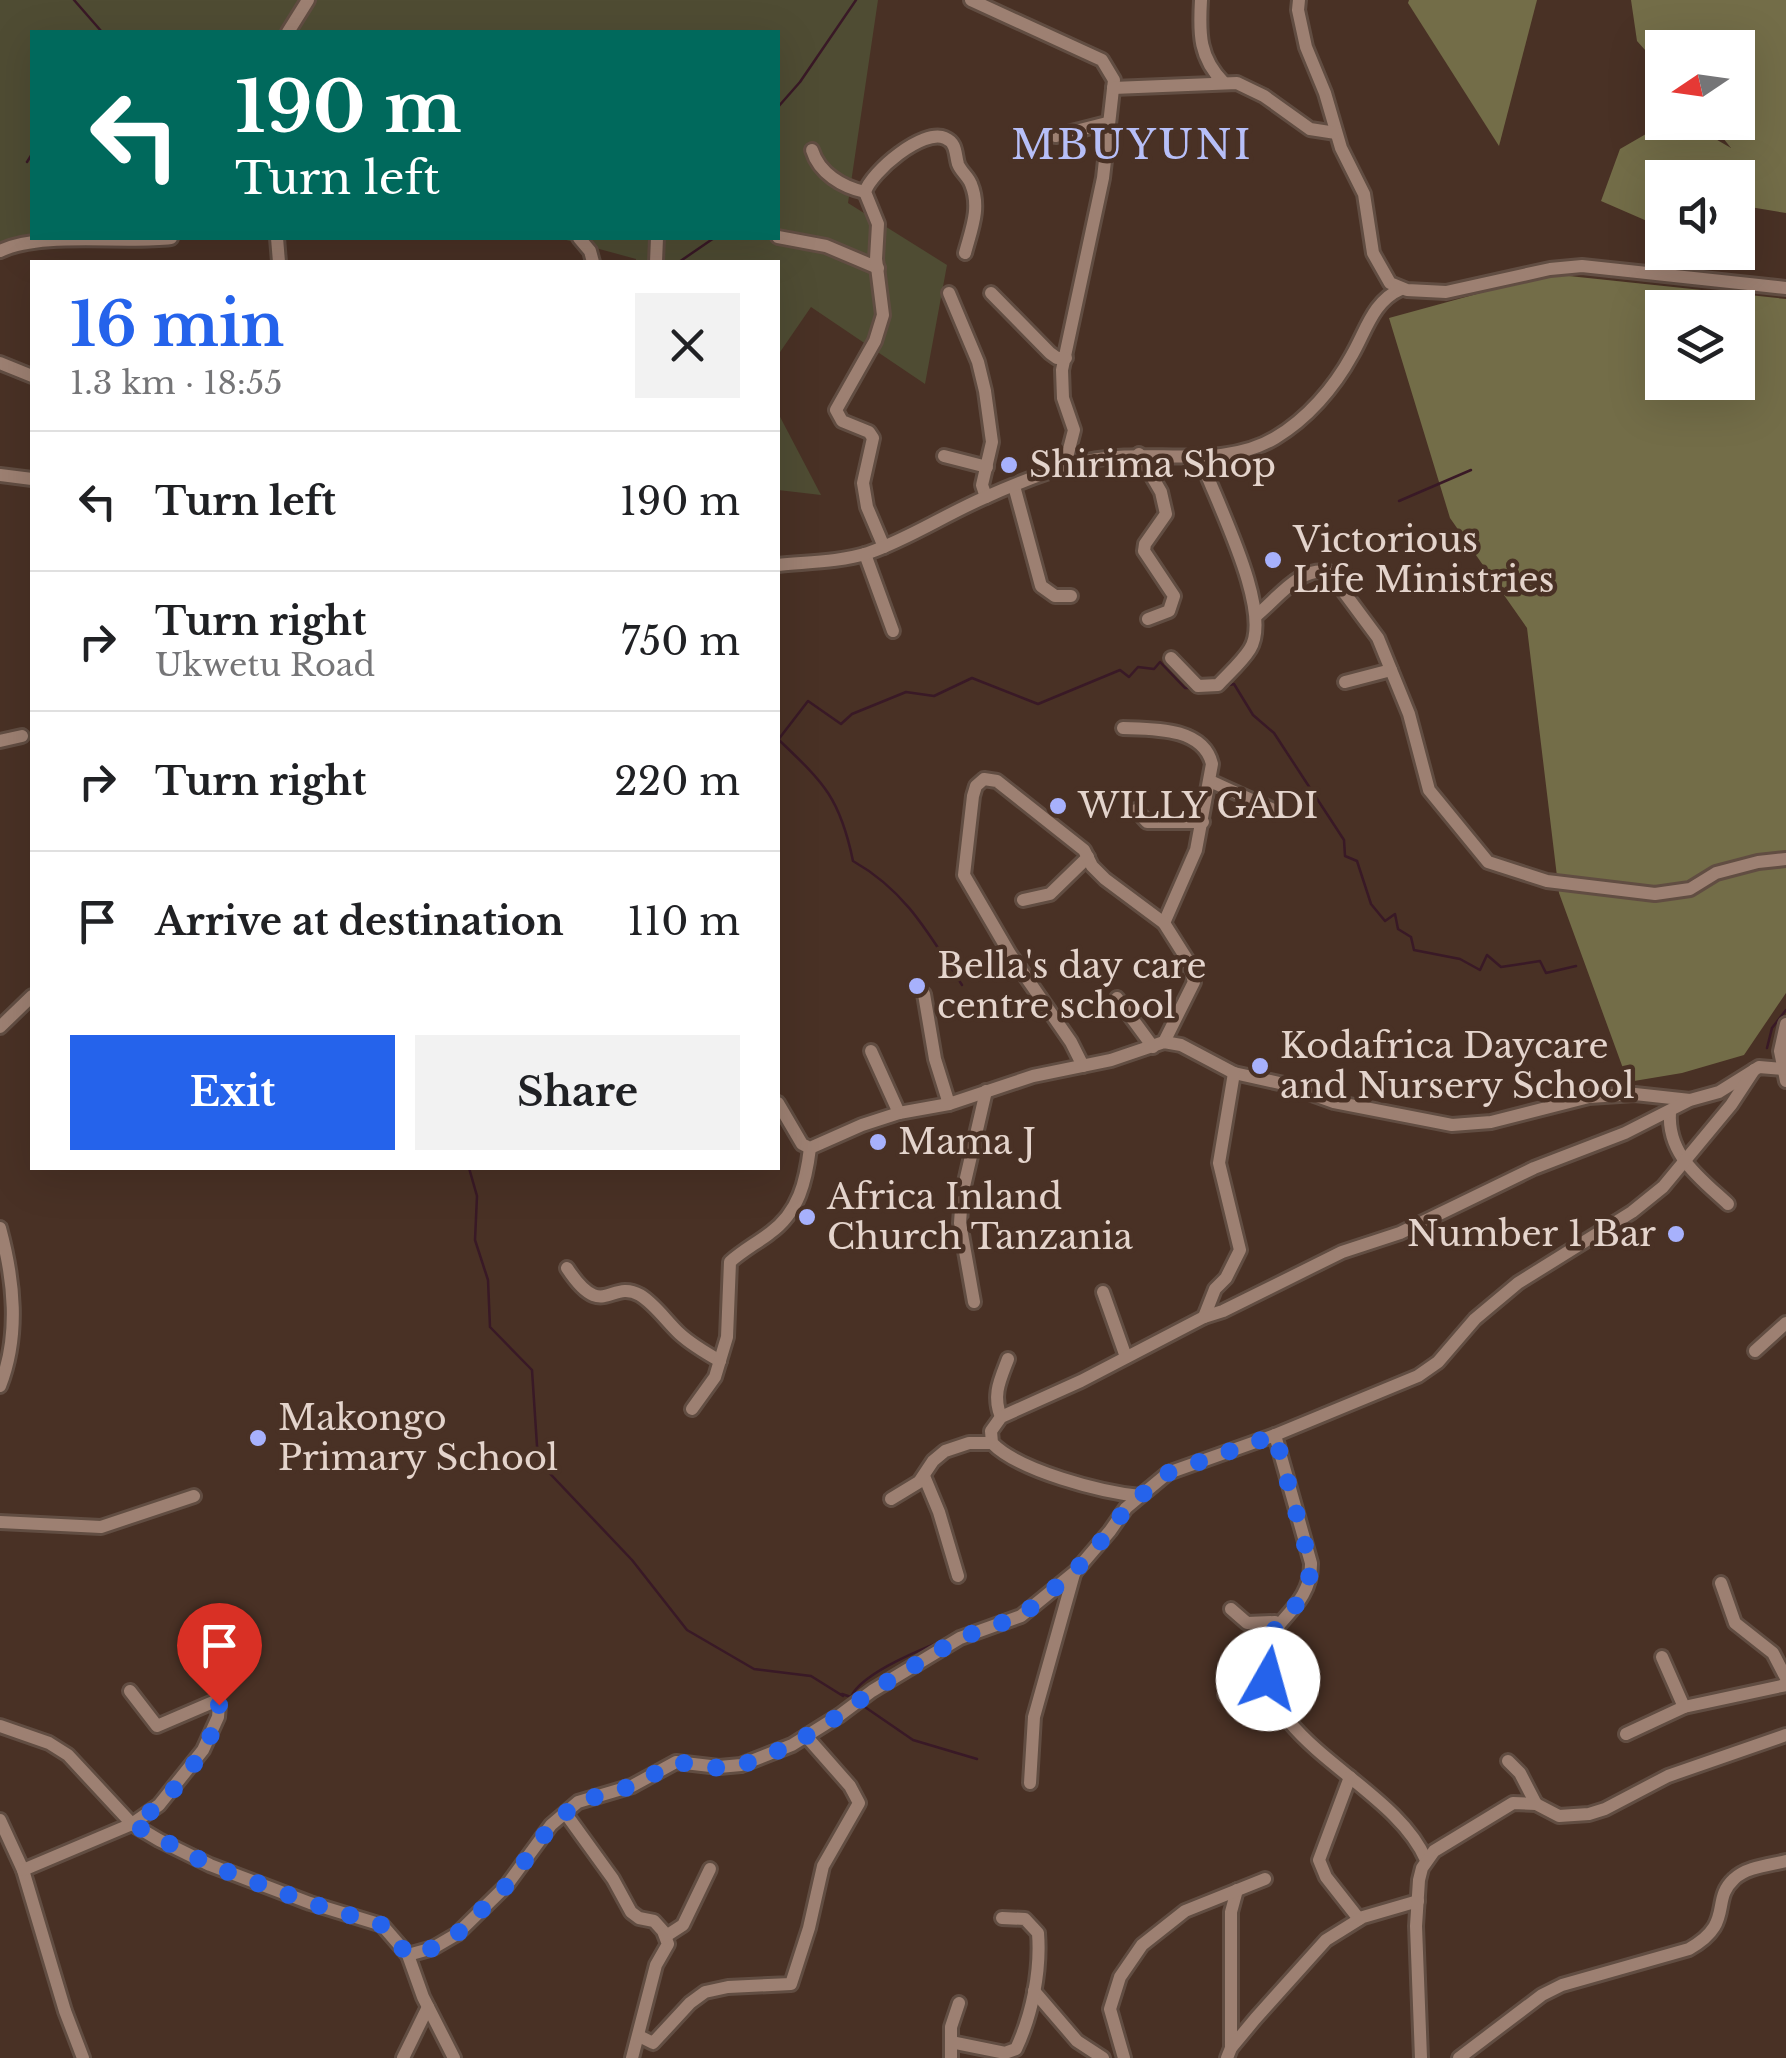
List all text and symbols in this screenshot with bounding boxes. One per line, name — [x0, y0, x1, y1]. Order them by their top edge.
north arrow — [1645, 30, 1755, 140]
map controls — [1645, 30, 1755, 400]
text: 190 m — [235, 64, 462, 151]
icon: left — [70, 70, 200, 200]
district label: MBUYUNI — [1011, 120, 1253, 170]
text: Turn left — [235, 150, 440, 206]
button: sound — [1645, 160, 1755, 270]
text: 16 min — [70, 288, 284, 362]
button: layers — [1645, 290, 1755, 400]
button: close — [635, 293, 740, 398]
text: 1.3 km · 18:55 — [70, 363, 282, 403]
place label: Shirima Shop — [1029, 443, 1276, 486]
marker: Shirima Shop — [998, 454, 1020, 476]
icon: left — [70, 474, 125, 529]
text: Turn left — [155, 478, 336, 525]
text: 190 m — [620, 478, 740, 525]
place label: Victorious Life Ministries — [1292, 518, 1554, 601]
marker: Victorious Life Ministries — [1262, 549, 1284, 571]
text: Turn right — [155, 598, 366, 645]
icon: right — [70, 614, 125, 669]
text: 750 m — [621, 618, 740, 665]
text: Ukwetu Road — [155, 645, 375, 685]
icon: right — [70, 754, 125, 809]
text: Turn right — [155, 758, 366, 805]
text: 220 m — [614, 758, 740, 805]
place label: WILLY GADI — [1077, 784, 1318, 827]
marker: WILLY GADI — [1047, 795, 1069, 817]
icon: arrive — [70, 894, 125, 949]
text: Arrive at destination — [155, 898, 564, 945]
text: 110 m — [627, 898, 740, 945]
place label: Bella's day care centre school — [937, 944, 1206, 1027]
marker: Bella's day care centre school — [906, 975, 928, 997]
place label: Kodafrica Daycare and Nursery School — [1280, 1024, 1635, 1107]
button: Exit — [70, 1035, 395, 1150]
button: Share — [415, 1035, 740, 1150]
marker: Kodafrica Daycare and Nursery School — [1249, 1055, 1271, 1077]
place label: Mama J — [898, 1120, 1036, 1163]
marker: Mama J — [867, 1131, 889, 1153]
place label: Africa Inland Church Tanzania — [826, 1175, 1134, 1258]
marker: Africa Inland Church Tanzania — [796, 1206, 818, 1228]
place label: Number 1 Bar — [1407, 1212, 1656, 1255]
marker: Number 1 Bar — [1665, 1223, 1687, 1245]
place label: Makongo Primary School — [278, 1396, 558, 1479]
marker: Makongo Primary School — [247, 1427, 269, 1449]
pin — [177, 1603, 262, 1706]
icon: arrive — [192, 1618, 247, 1673]
position arrow — [1216, 1627, 1320, 1731]

